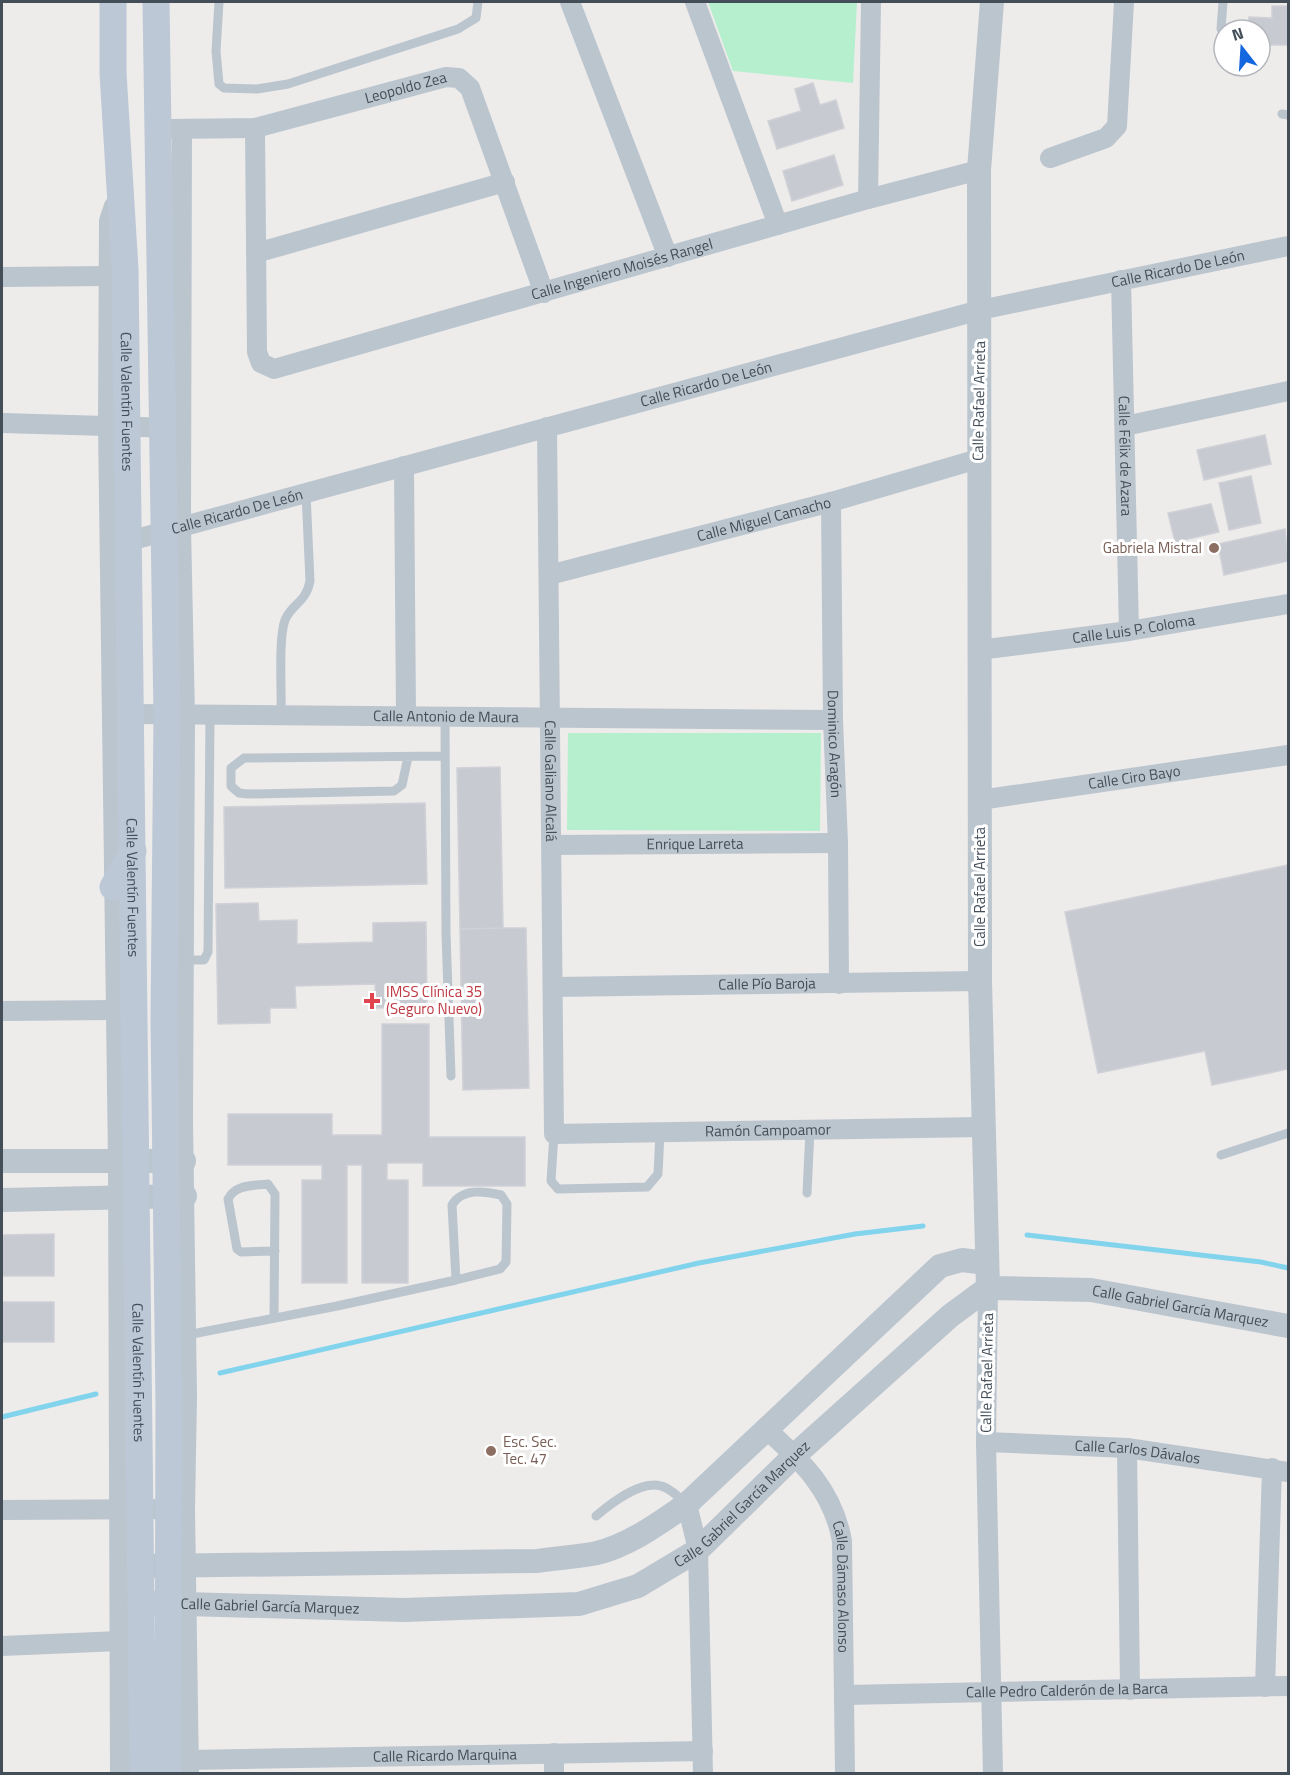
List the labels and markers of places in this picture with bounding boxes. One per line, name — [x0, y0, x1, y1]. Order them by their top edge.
place label: Gabriela Mistral — [1103, 536, 1202, 559]
marker: Gabriela Mistral — [1207, 541, 1221, 555]
place label: IMSS Clínica 35 (Seguro Nuevo) — [386, 980, 482, 1020]
marker: IMSS Clínica 35 (Seguro Nuevo) — [363, 992, 381, 1010]
place label: Esc. Sec. Tec. 47 — [503, 1430, 557, 1470]
marker: Esc. Sec. Tec. 47 — [484, 1444, 498, 1458]

